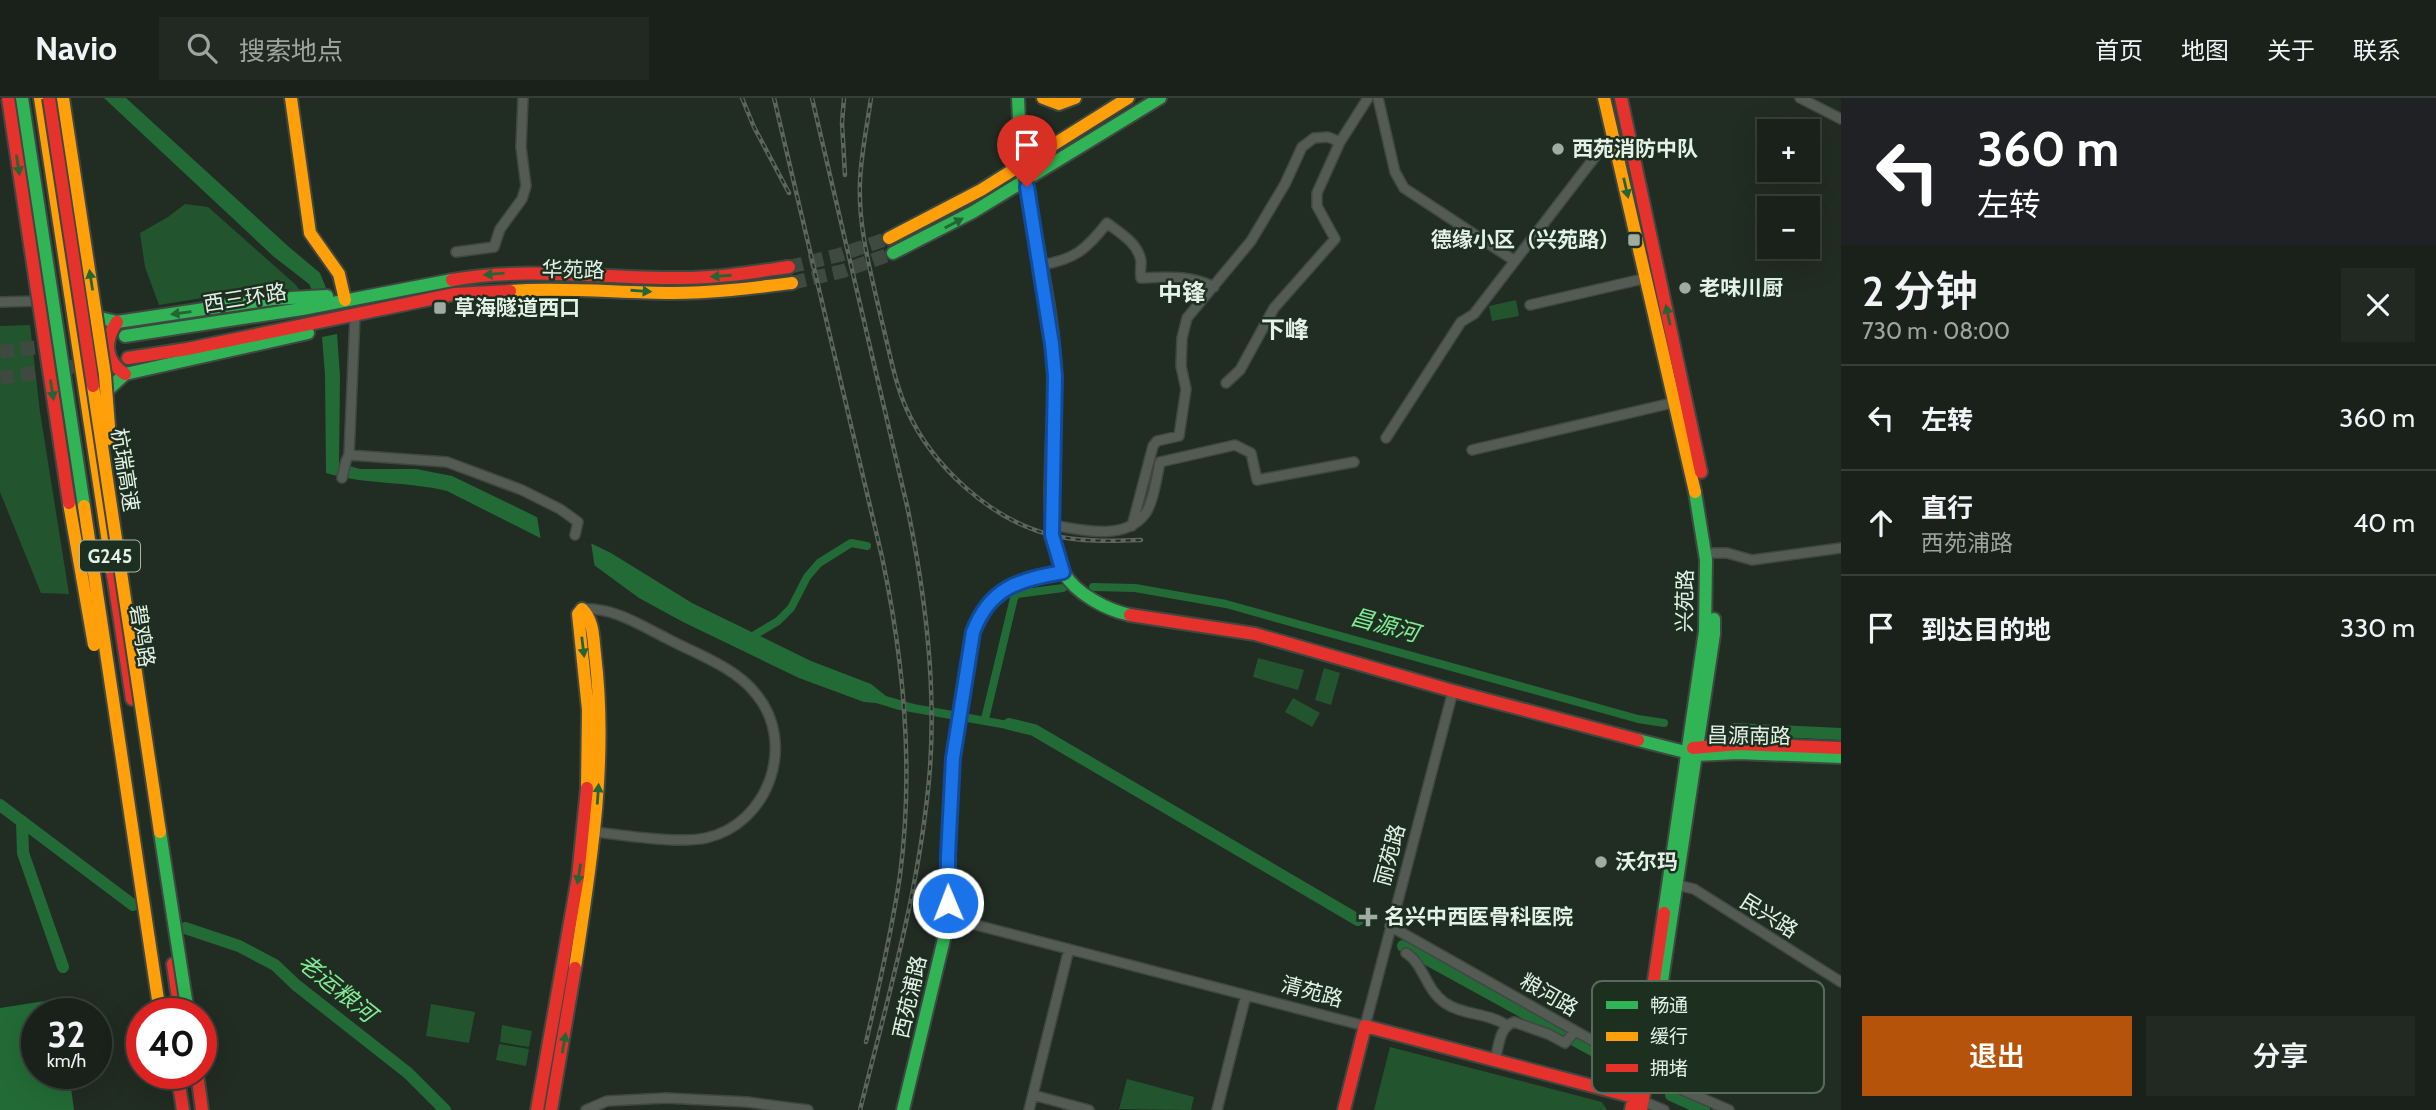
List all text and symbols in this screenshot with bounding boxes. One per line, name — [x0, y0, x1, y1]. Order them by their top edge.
search box — [159, 17, 649, 80]
text: Navio — [35, 28, 117, 68]
icon: search — [183, 29, 221, 67]
text: 搜索地点 — [239, 35, 343, 67]
text: 首页 — [2095, 36, 2143, 65]
text: 地图 — [2181, 36, 2229, 65]
text: 关于 — [2267, 36, 2315, 65]
text: 联系 — [2353, 36, 2401, 65]
pin — [997, 115, 1057, 187]
map controls — [1757, 119, 1820, 259]
button: + — [1757, 119, 1820, 182]
text: 360 m — [1977, 119, 2119, 178]
icon: arrive — [1008, 126, 1046, 164]
icon: left — [1862, 126, 1953, 217]
place label: 西苑消防中队 — [1572, 136, 1698, 161]
marker: 西苑消防中队 — [1550, 141, 1566, 157]
one-way arrow — [13, 155, 24, 177]
one-way arrow — [1620, 177, 1631, 199]
text: 左转 — [1977, 185, 2041, 224]
button: − — [1757, 196, 1820, 259]
one-way arrow — [945, 217, 965, 229]
place label: 德缘小区（兴苑路） — [1431, 227, 1620, 252]
marker: 德缘小区（兴苑路） — [1626, 232, 1642, 248]
street label: 华苑路 — [541, 256, 605, 283]
text: 2 分钟 — [1862, 265, 1978, 317]
button: close — [2341, 268, 2415, 342]
one-way arrow — [85, 269, 96, 291]
one-way arrow — [483, 269, 505, 280]
one-way arrow — [710, 270, 732, 281]
place label: 老味川厨 — [1699, 275, 1783, 300]
district label: 中锋 — [1158, 278, 1206, 307]
street label: 西三环路 — [201, 279, 288, 316]
marker: 老味川厨 — [1677, 280, 1693, 296]
one-way arrow — [630, 286, 652, 297]
place label: 草海隧道西口 — [454, 295, 580, 320]
marker: 草海隧道西口 — [432, 300, 448, 316]
one-way arrow — [1662, 304, 1673, 326]
one-way arrow — [169, 307, 191, 318]
district label: 下峰 — [1261, 315, 1309, 344]
text: 730 m · 08:00 — [1862, 317, 2010, 345]
one-way arrow — [47, 380, 58, 402]
icon: left — [1862, 399, 1900, 437]
text: 360 m — [2339, 402, 2415, 434]
text: 左转 — [1921, 404, 1973, 436]
street label: 杭瑞高速 — [107, 426, 144, 513]
text: 直行 — [1921, 492, 1973, 524]
icon: ahead — [1862, 504, 1900, 542]
text: 40 m — [2353, 507, 2415, 539]
text: 西苑浦路 — [1921, 529, 2013, 557]
road number: G245 — [80, 540, 140, 572]
street label: 兴苑路 — [1671, 569, 1698, 633]
street label: 碧鸡路 — [125, 603, 160, 669]
water label: 昌源河 — [1348, 603, 1426, 648]
icon: arrive — [1862, 609, 1900, 647]
text: 330 m — [2340, 612, 2415, 644]
text: 到达目的地 — [1921, 614, 2051, 646]
one-way arrow — [578, 636, 589, 658]
street label: 昌源南路 — [1707, 722, 1791, 749]
one-way arrow — [593, 782, 604, 804]
street label: 丽苑路 — [1369, 821, 1410, 889]
place label: 沃尔玛 — [1615, 849, 1678, 874]
marker: 沃尔玛 — [1593, 854, 1609, 870]
one-way arrow — [573, 863, 584, 885]
position arrow — [911, 866, 985, 940]
street label: 民兴路 — [1736, 888, 1803, 943]
place label: 名兴中西医骨科医院 — [1384, 904, 1573, 929]
marker: 名兴中西医骨科医院 — [1358, 907, 1378, 927]
water label: 老运粮河 — [292, 948, 385, 1030]
street label: 西苑浦路 — [888, 953, 931, 1041]
street label: 粮河路 — [1516, 968, 1583, 1021]
street label: 清苑路 — [1278, 971, 1346, 1012]
legend — [1592, 981, 1824, 1093]
text: 畅通 — [1650, 994, 1688, 1017]
speed limit sign: 40 — [126, 998, 217, 1089]
text: 32 — [48, 1013, 85, 1056]
button: 退出 — [1862, 1016, 2132, 1096]
button: 分享 — [2146, 1016, 2415, 1096]
text: 缓行 — [1650, 1025, 1688, 1048]
one-way arrow — [558, 1032, 569, 1054]
text: km/h — [47, 1050, 86, 1072]
text: 拥堵 — [1650, 1057, 1688, 1080]

